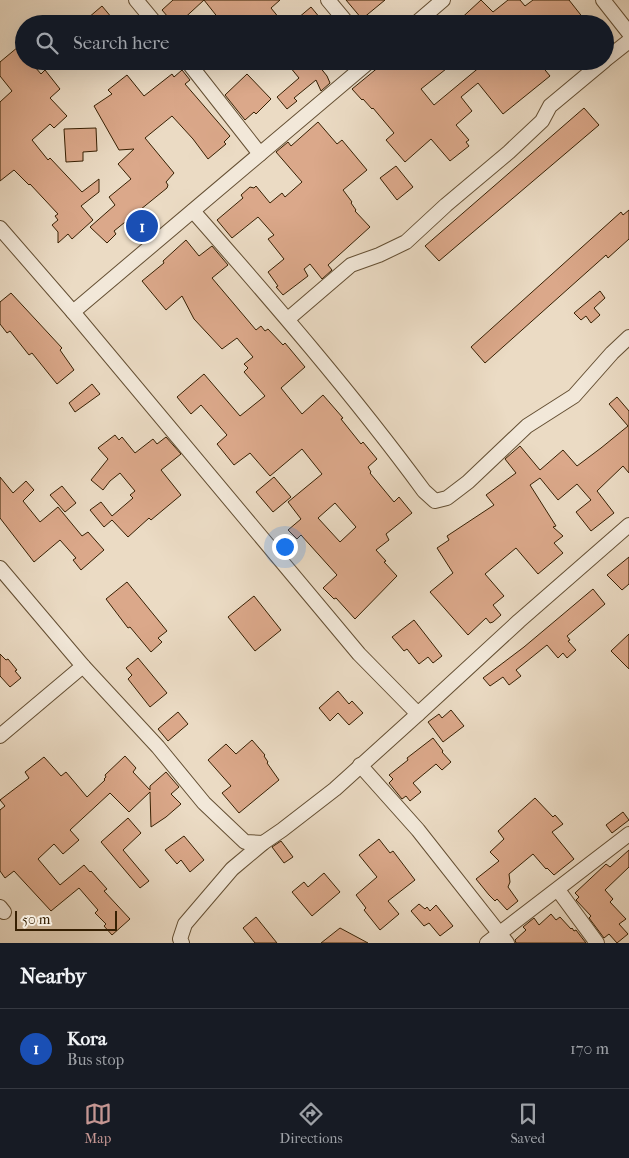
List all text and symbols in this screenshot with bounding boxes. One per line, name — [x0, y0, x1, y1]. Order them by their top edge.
search box — [15, 15, 614, 70]
icon: search — [33, 29, 61, 57]
text: Search here — [73, 32, 169, 54]
pin: 1 — [126, 207, 158, 245]
your location — [272, 534, 298, 560]
scale bar — [15, 908, 118, 931]
text: 50 m — [22, 911, 50, 928]
text: Nearby — [20, 964, 86, 988]
text: Kora — [67, 1028, 107, 1050]
text: 1 — [33, 1039, 39, 1058]
text: 170 m — [570, 1039, 609, 1058]
text: Bus stop — [67, 1050, 124, 1069]
tab: Map — [84, 1100, 112, 1147]
tab: Directions — [280, 1100, 343, 1147]
tab: Saved — [510, 1100, 545, 1147]

